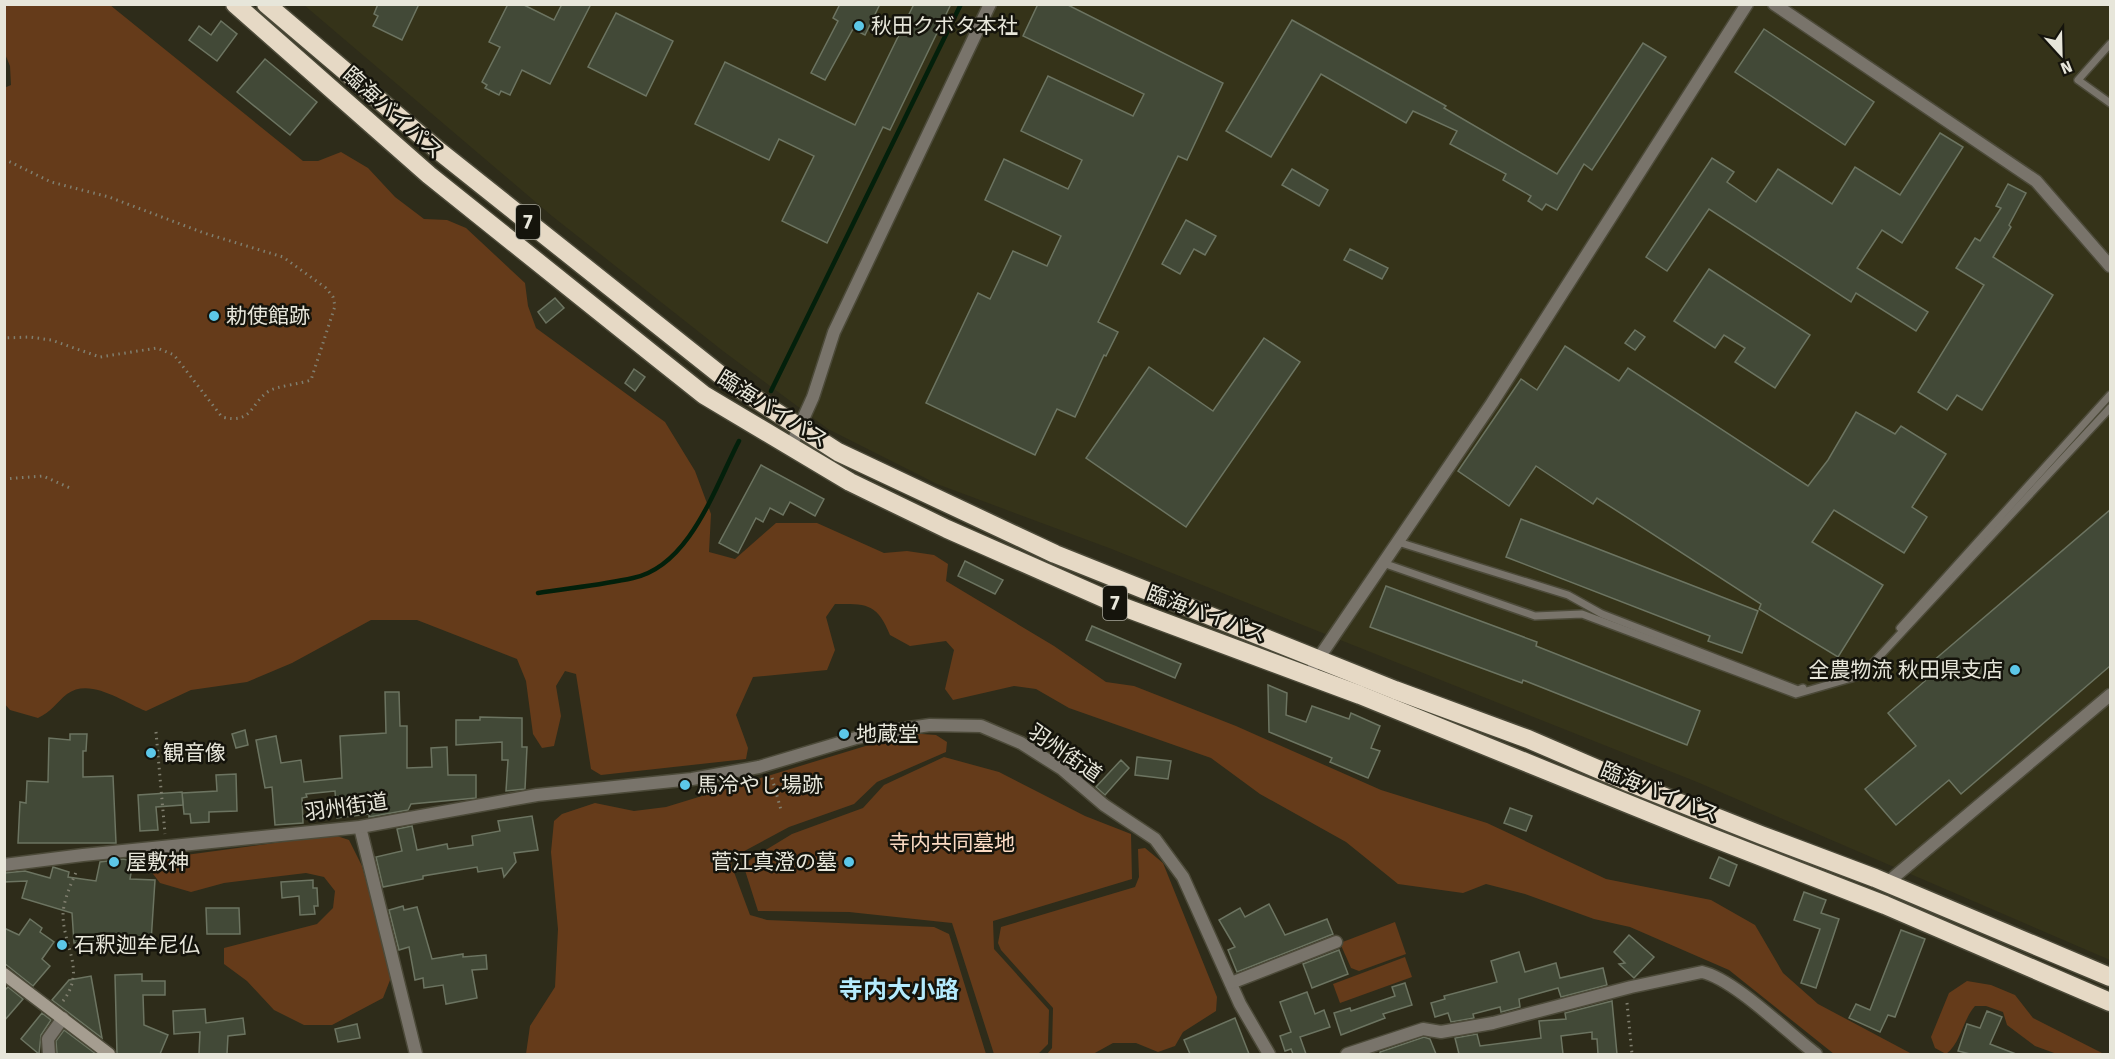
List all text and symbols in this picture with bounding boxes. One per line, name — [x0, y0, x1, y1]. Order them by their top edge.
place label: 秋田クボタ本社 — [871, 13, 1018, 39]
marker: 秋田クボタ本社 — [852, 19, 866, 33]
north arrow — [2031, 24, 2091, 84]
text: N — [2058, 57, 2075, 78]
street label: 臨海バイパス — [338, 61, 448, 165]
road number: 7 — [516, 205, 540, 239]
place label: 勅使館跡 — [226, 303, 310, 329]
marker: 勅使館跡 — [207, 309, 221, 323]
street label: 臨海バイパス — [713, 365, 833, 453]
street label: 臨海バイパス — [1144, 580, 1270, 648]
road number: 7 — [1103, 586, 1127, 620]
place label: 全農物流 秋田県支店 — [1808, 657, 2003, 683]
marker: 全農物流 秋田県支店 — [2008, 663, 2022, 677]
street label: 羽州街道 — [1023, 718, 1107, 788]
place label: 地蔵堂 — [856, 721, 919, 747]
marker: 地蔵堂 — [837, 727, 851, 741]
place label: 観音像 — [163, 740, 226, 766]
marker: 観音像 — [144, 746, 158, 760]
street label: 臨海バイパス — [1597, 756, 1723, 828]
place label: 馬冷やし場跡 — [697, 772, 823, 798]
marker: 馬冷やし場跡 — [678, 778, 692, 792]
street label: 羽州街道 — [303, 788, 389, 826]
park label: 寺内共同墓地 — [889, 830, 1015, 856]
place label: 屋敷神 — [126, 849, 189, 875]
place label: 菅江真澄の墓 — [711, 849, 837, 875]
marker: 屋敷神 — [107, 855, 121, 869]
marker: 菅江真澄の墓 — [842, 855, 856, 869]
place label: 石釈迦牟尼仏 — [74, 932, 200, 958]
marker: 石釈迦牟尼仏 — [55, 938, 69, 952]
district label: 寺内大小路 — [839, 976, 959, 1004]

